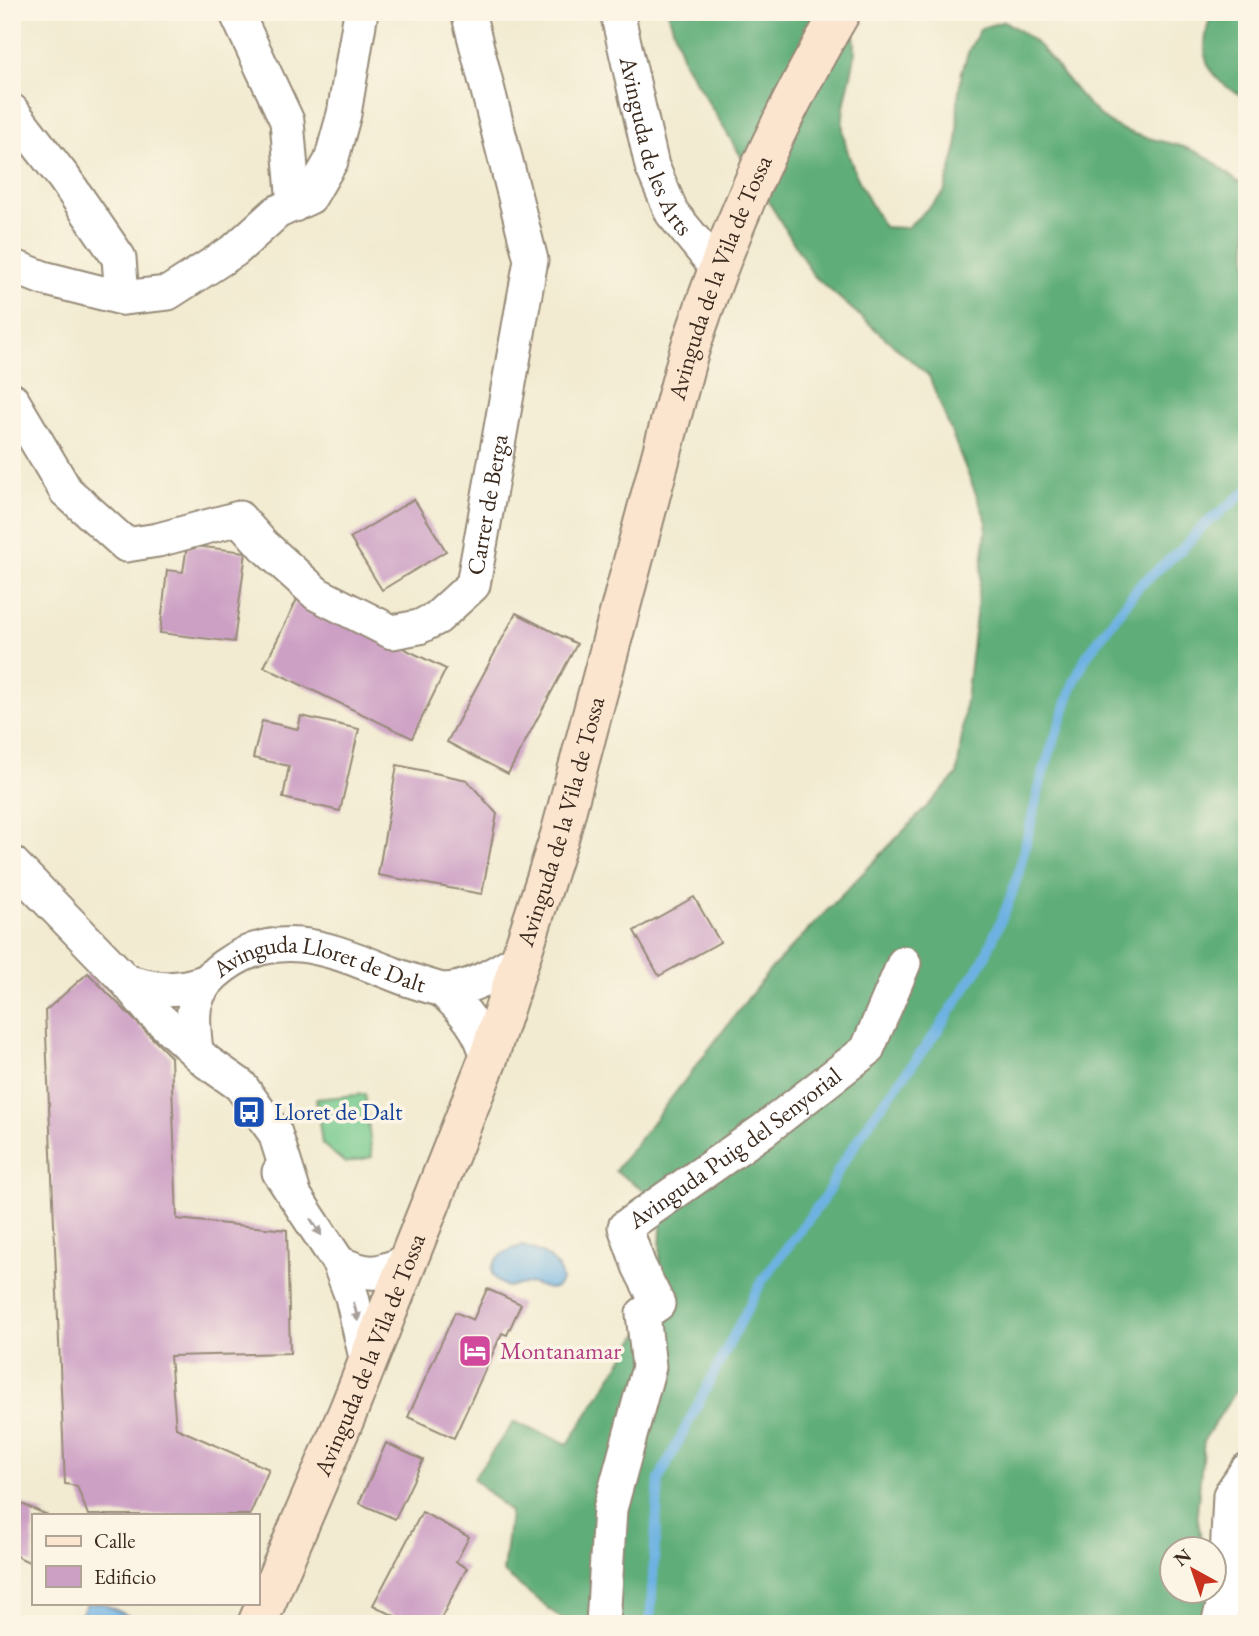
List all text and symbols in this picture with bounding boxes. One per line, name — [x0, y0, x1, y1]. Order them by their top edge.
street label: Avinguda de les Arts — [612, 52, 700, 242]
street label: Avinguda de la Vila de Tossa — [660, 150, 779, 404]
street label: Carrer de Berga — [459, 431, 515, 578]
street label: Avinguda de la Vila de Tossa — [509, 693, 611, 951]
text: Avinguda Lloret de Dalt — [205, 928, 430, 999]
street label: Avinguda Lloret de Dalt — [210, 966, 434, 1002]
street label: Avinguda Puig del Senyorial — [621, 1060, 848, 1236]
bus stop icon: Lloret de Dalt — [230, 1093, 268, 1131]
place label: Lloret de Dalt — [274, 1096, 403, 1127]
one-way arrow — [309, 1217, 322, 1236]
street label: Avinguda de la Vila de Tossa — [306, 1228, 432, 1481]
one-way arrow — [351, 1301, 362, 1323]
hotel icon: Montanamar — [456, 1332, 494, 1370]
place label: Montanamar — [500, 1335, 621, 1366]
legend — [32, 1514, 259, 1604]
text: Calle — [94, 1527, 136, 1554]
north arrow — [1158, 1534, 1228, 1604]
text: N — [1168, 1542, 1197, 1572]
text: Edificio — [94, 1563, 156, 1590]

